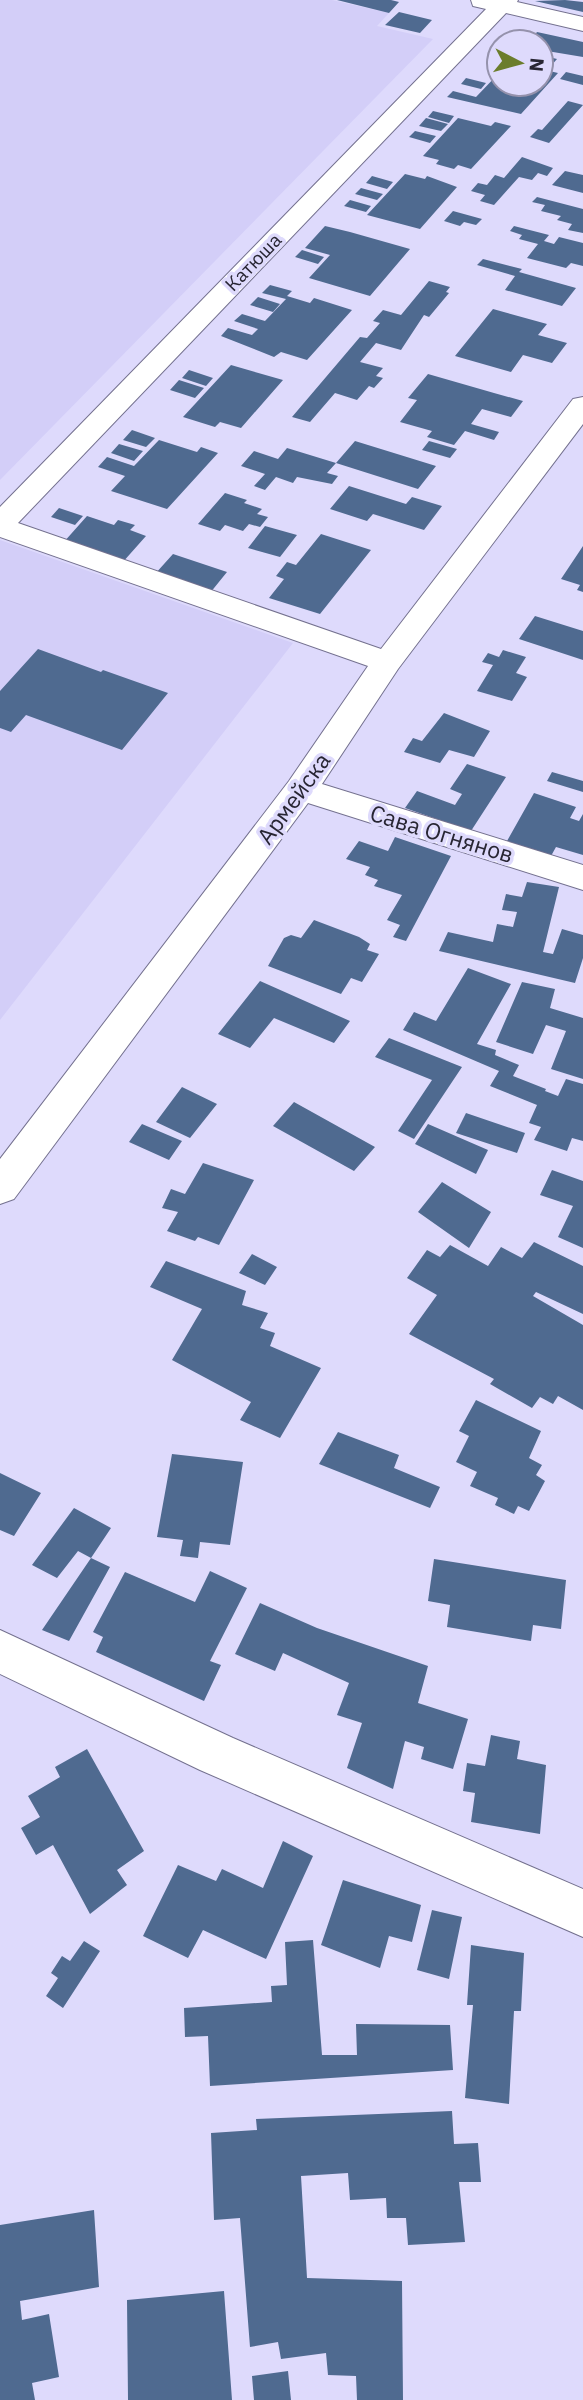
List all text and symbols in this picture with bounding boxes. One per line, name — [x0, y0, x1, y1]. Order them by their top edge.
north arrow — [485, 28, 555, 98]
text: N — [524, 57, 550, 73]
street label: Катюша — [220, 228, 286, 296]
street label: Армейска — [250, 746, 336, 850]
street label: Сава Огнянов — [367, 797, 517, 869]

